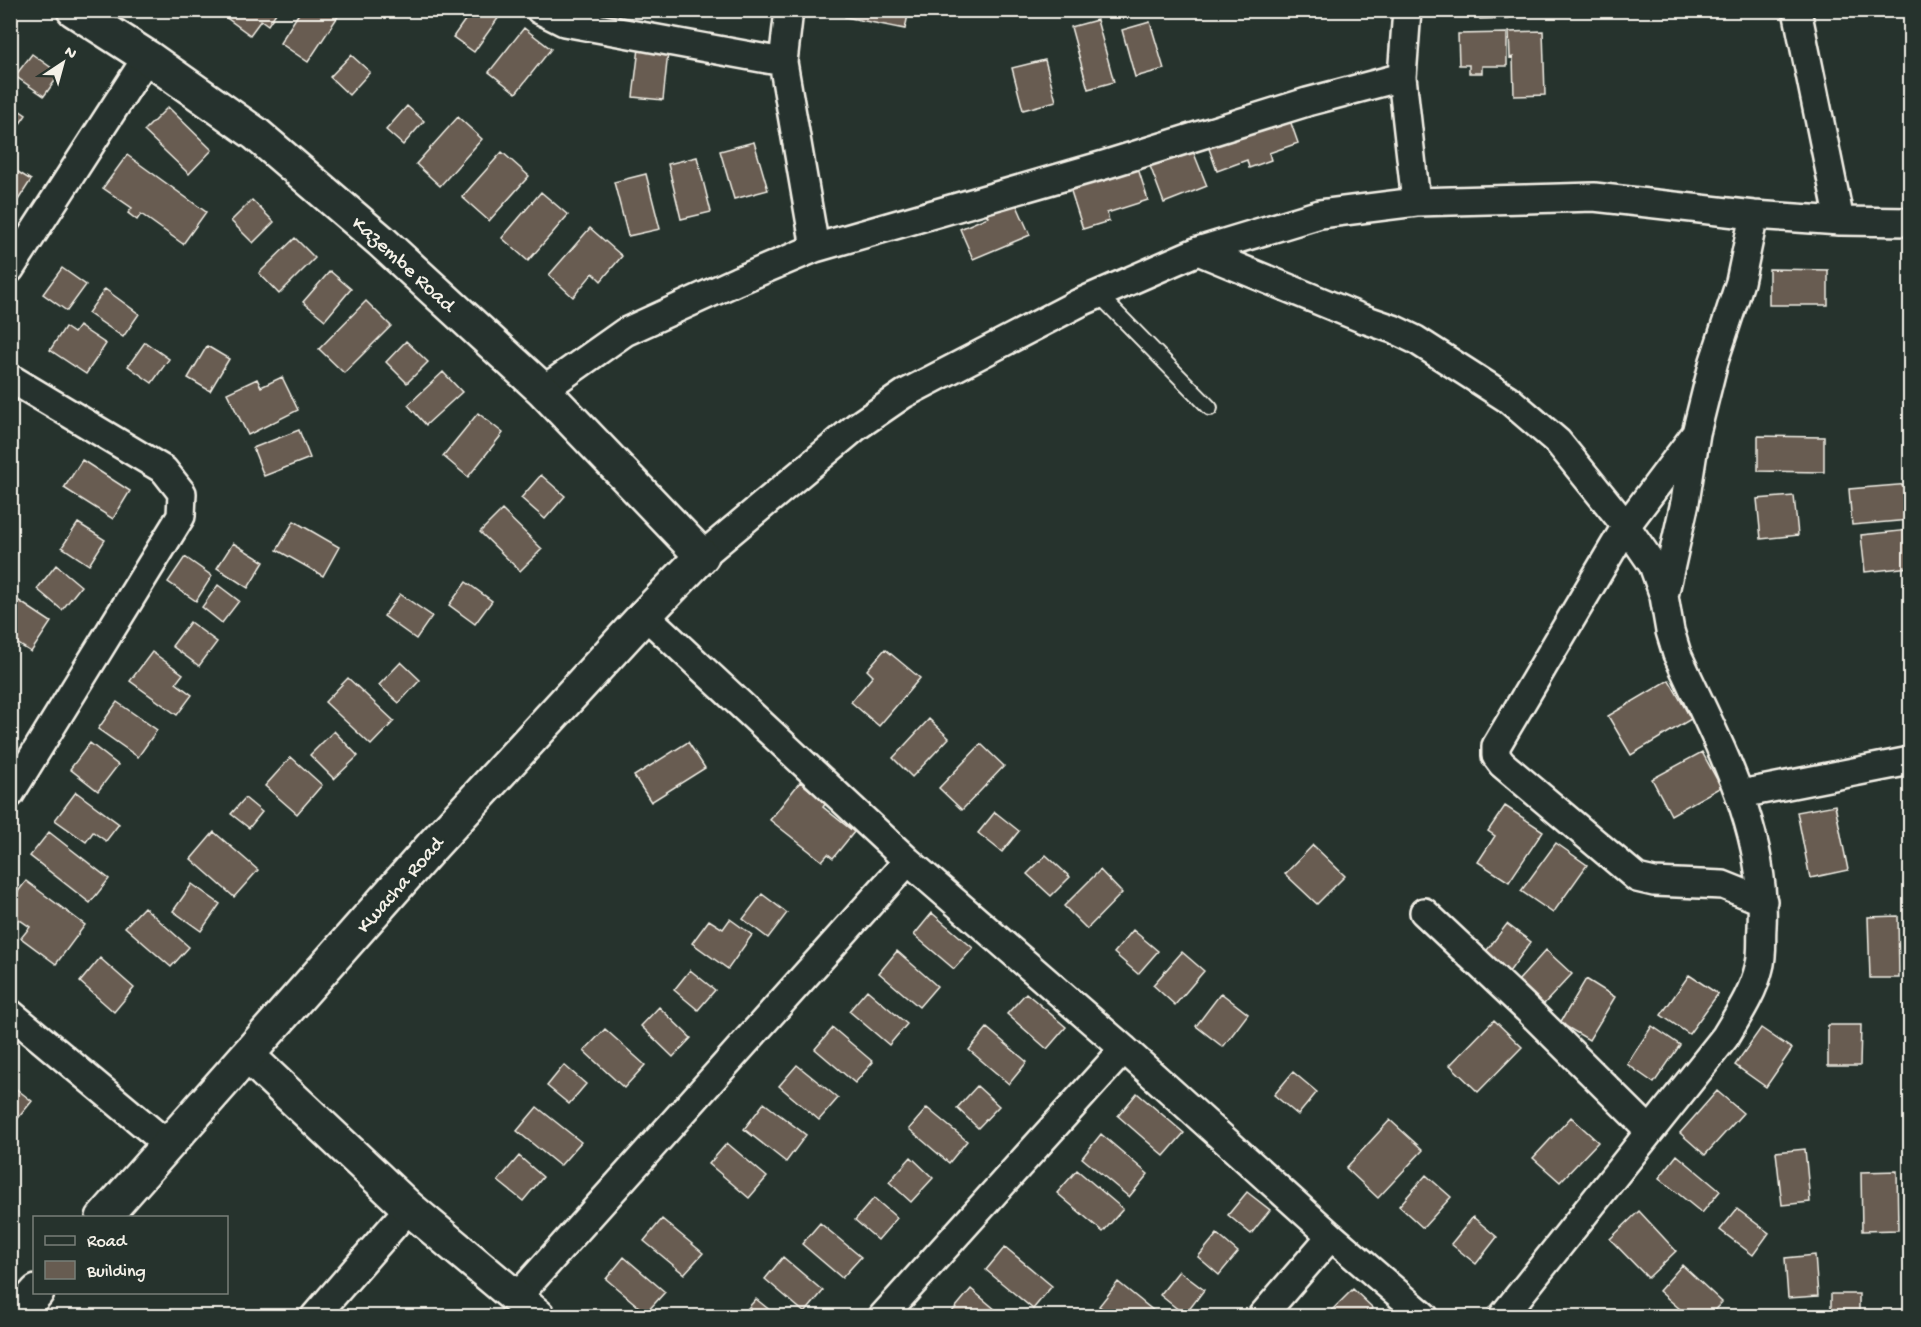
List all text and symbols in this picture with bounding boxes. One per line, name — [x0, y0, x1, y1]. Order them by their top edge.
north arrow — [33, 33, 93, 93]
text: N — [60, 43, 80, 65]
street label: Kazembe Road — [345, 212, 460, 320]
street label: Kwacha Road — [353, 831, 452, 940]
legend — [33, 1216, 228, 1294]
text: Road — [87, 1232, 128, 1253]
text: Building — [86, 1262, 146, 1283]

